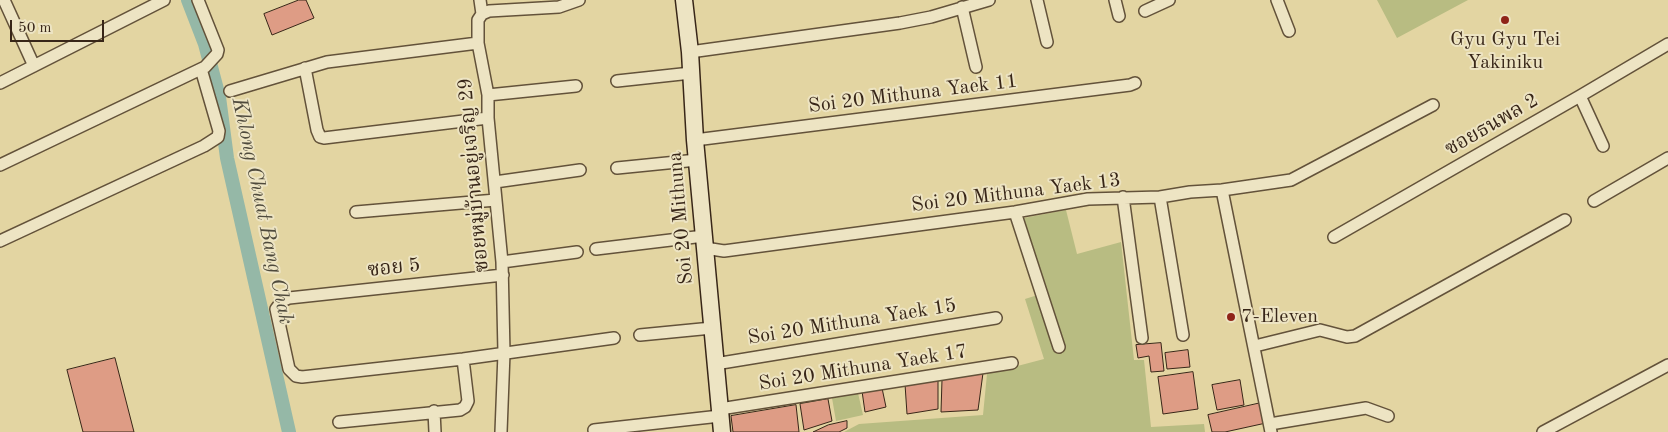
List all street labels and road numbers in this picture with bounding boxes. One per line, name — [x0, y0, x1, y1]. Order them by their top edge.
street label: Soi 20 Mithuna Yaek 11 — [807, 69, 1019, 119]
street label: ซอยหมู่บ้านอยู่เจริญ 29 — [454, 77, 494, 273]
street label: ซอยธนพล 2 — [1441, 89, 1543, 161]
street label: Soi 20 Mithuna — [663, 150, 699, 286]
street label: Soi 20 Mithuna Yaek 13 — [910, 168, 1122, 218]
street label: ซอย 5 — [366, 253, 422, 283]
street label: Soi 20 Mithuna Yaek 15 — [746, 294, 958, 350]
street label: Soi 20 Mithuna Yaek 17 — [757, 340, 969, 396]

